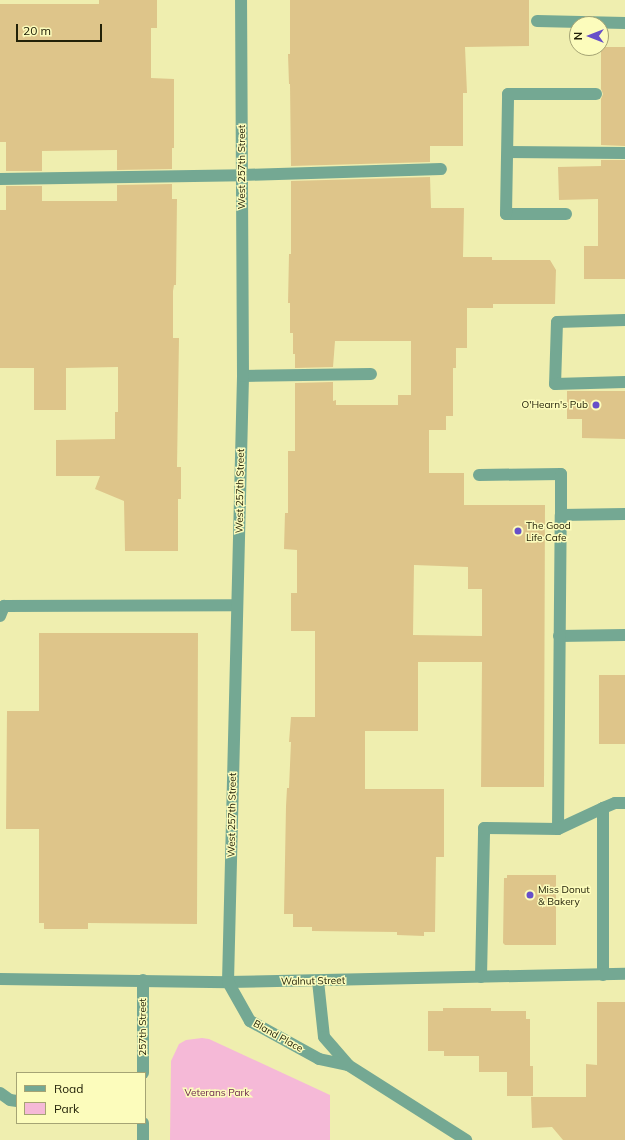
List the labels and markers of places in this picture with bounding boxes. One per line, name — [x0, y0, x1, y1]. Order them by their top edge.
place label: O'Hearn's Pub — [521, 399, 588, 411]
marker: O'Hearn's Pub — [591, 400, 601, 410]
place label: The Good Life Cafe — [526, 519, 571, 542]
marker: The Good Life Cafe — [513, 526, 523, 536]
place label: Miss Donut & Bakery — [538, 883, 590, 906]
marker: Miss Donut & Bakery — [525, 890, 535, 900]

